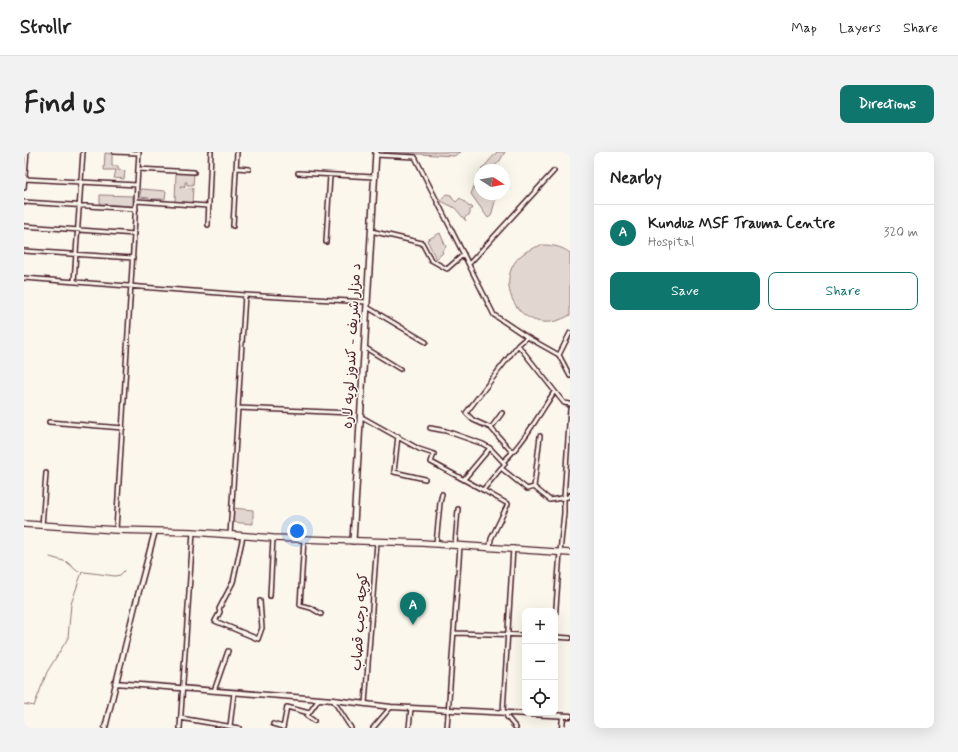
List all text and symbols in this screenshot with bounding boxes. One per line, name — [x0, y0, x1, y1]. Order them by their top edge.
text: Strollr — [20, 15, 71, 40]
text: Map — [791, 19, 817, 37]
text: Layers — [839, 19, 881, 37]
text: Share — [903, 19, 938, 37]
button: Directions — [840, 85, 934, 123]
text: Find us — [24, 86, 105, 123]
north arrow — [474, 164, 510, 200]
text: Nearby — [610, 167, 662, 189]
text: Kunduz MSF Trauma Centre — [648, 214, 835, 234]
text: A — [619, 224, 627, 241]
text: 320 m — [884, 224, 918, 241]
text: Hospital — [648, 234, 694, 251]
street label: د مزار شریف - کندوز لویه لاره — [339, 263, 365, 429]
button: Save — [610, 272, 760, 310]
button: Share — [768, 272, 918, 310]
your location — [287, 521, 307, 541]
street label: کوچه رجب قصاب — [348, 573, 372, 671]
pin: A — [400, 592, 426, 625]
map controls — [522, 608, 558, 716]
button: + — [522, 608, 558, 644]
button: − — [522, 644, 558, 680]
button: locate — [522, 680, 558, 716]

